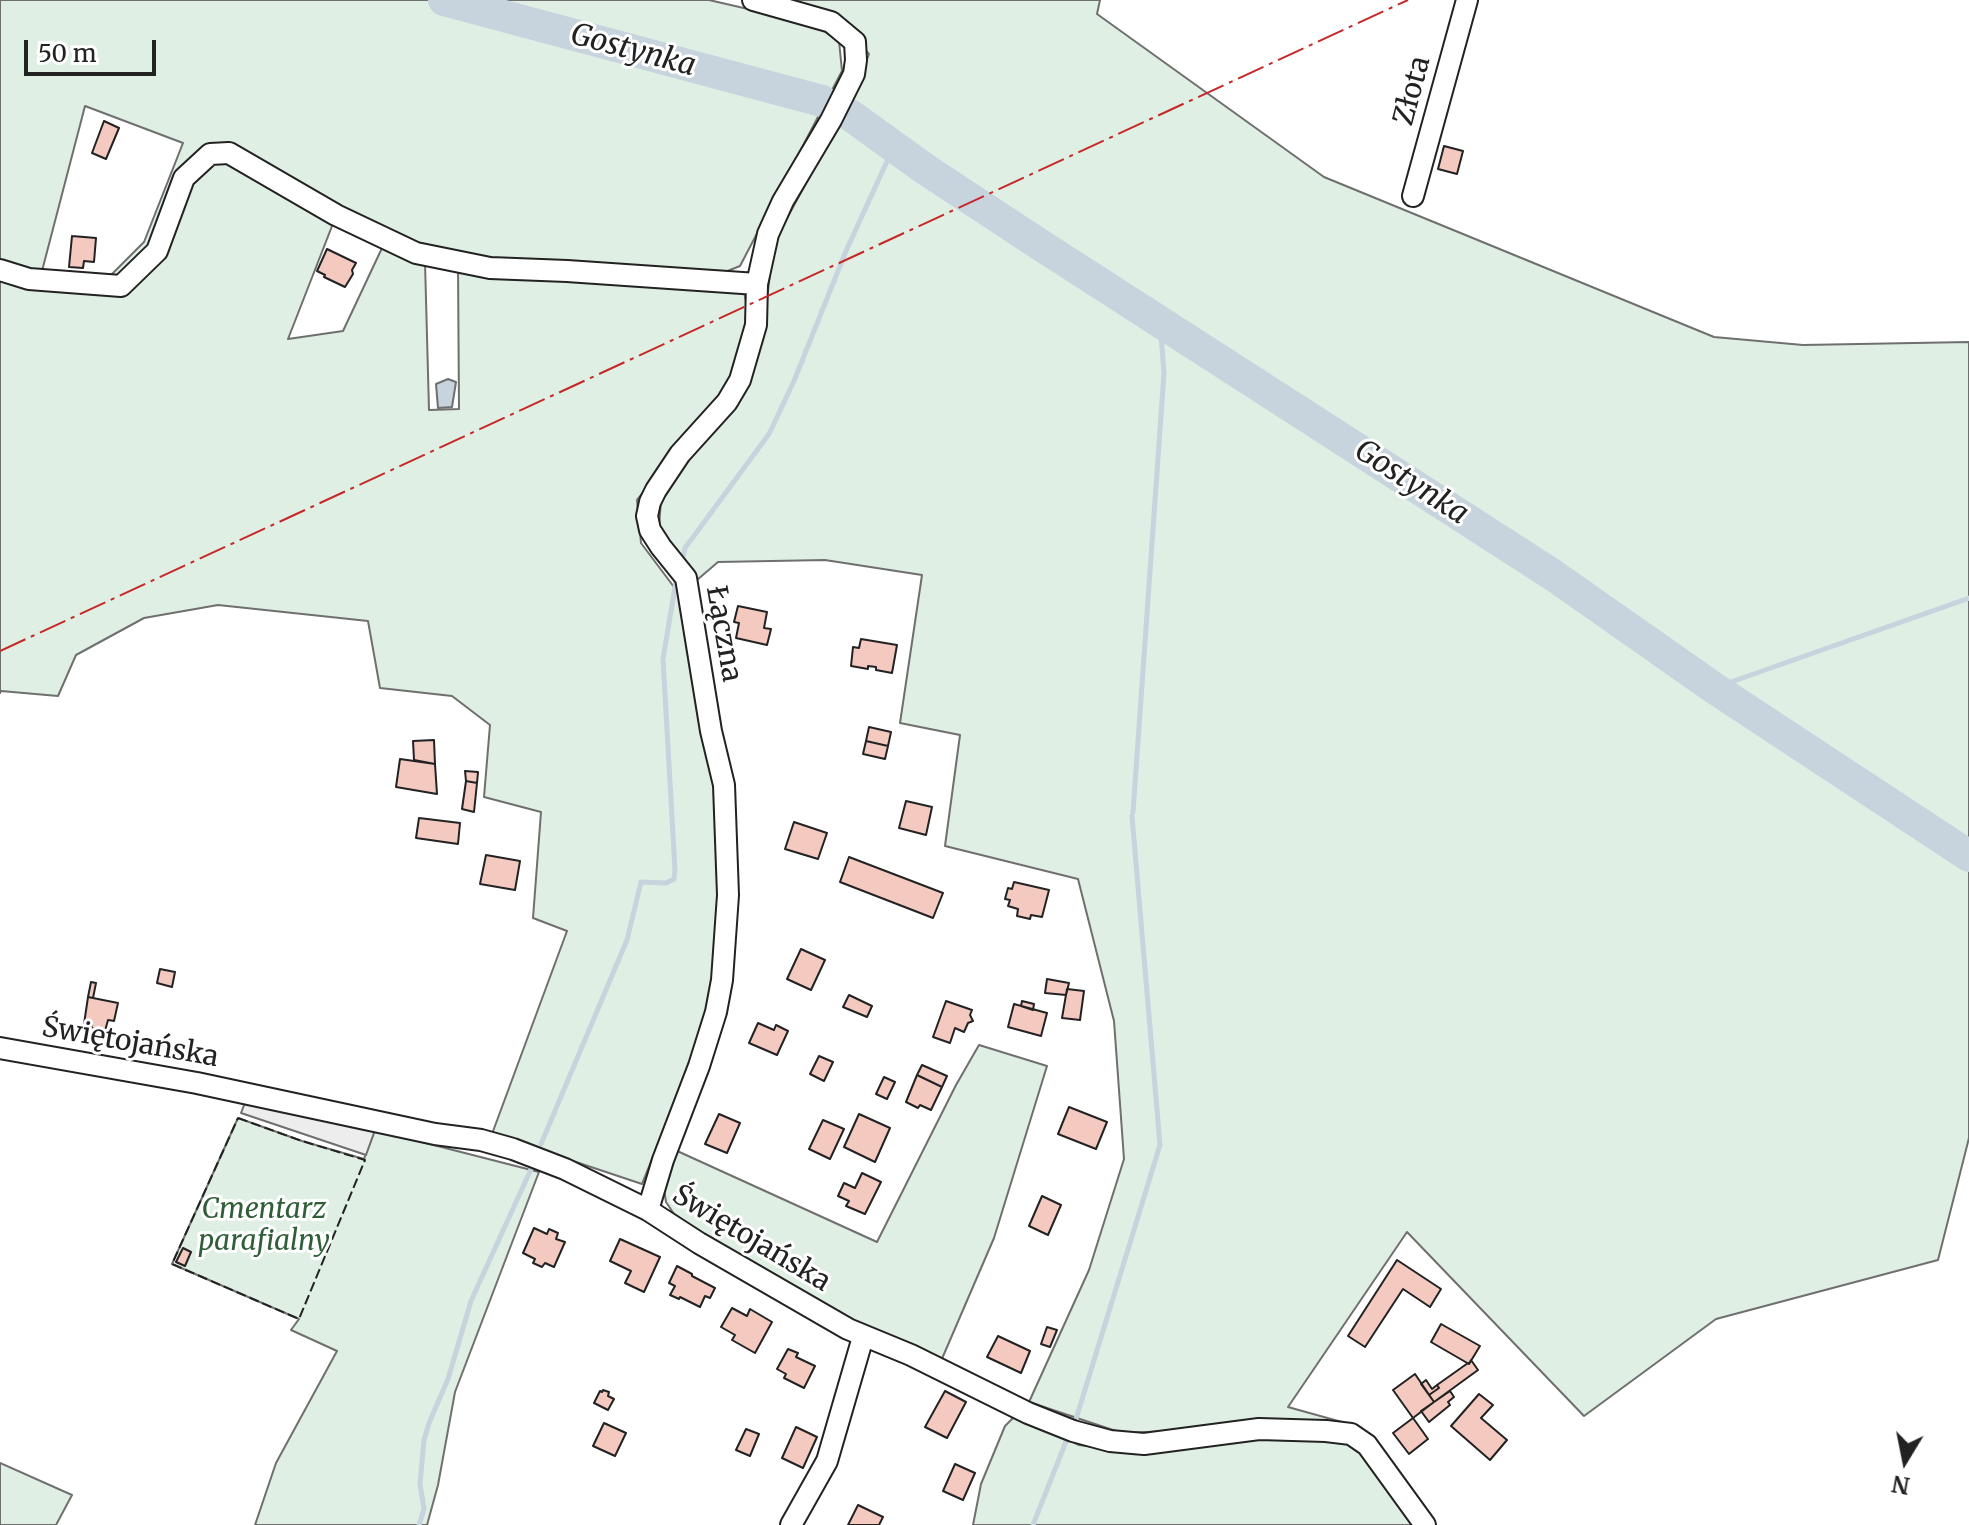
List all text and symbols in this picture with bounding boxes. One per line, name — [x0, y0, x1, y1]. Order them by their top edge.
water label: Gostynka — [567, 17, 699, 85]
scale bar — [28, 24, 160, 74]
text: 50 m — [38, 38, 97, 69]
street label: Złota — [1388, 53, 1438, 129]
water label: Gostynka — [1348, 433, 1474, 533]
street label: Łączna — [698, 584, 748, 684]
street label: Świętojańska — [39, 1011, 221, 1075]
street label: Świętojańska — [666, 1179, 836, 1299]
park label: Cmentarz parafialny — [198, 1193, 330, 1259]
north arrow — [1865, 1421, 1945, 1501]
text: N — [1890, 1469, 1912, 1500]

